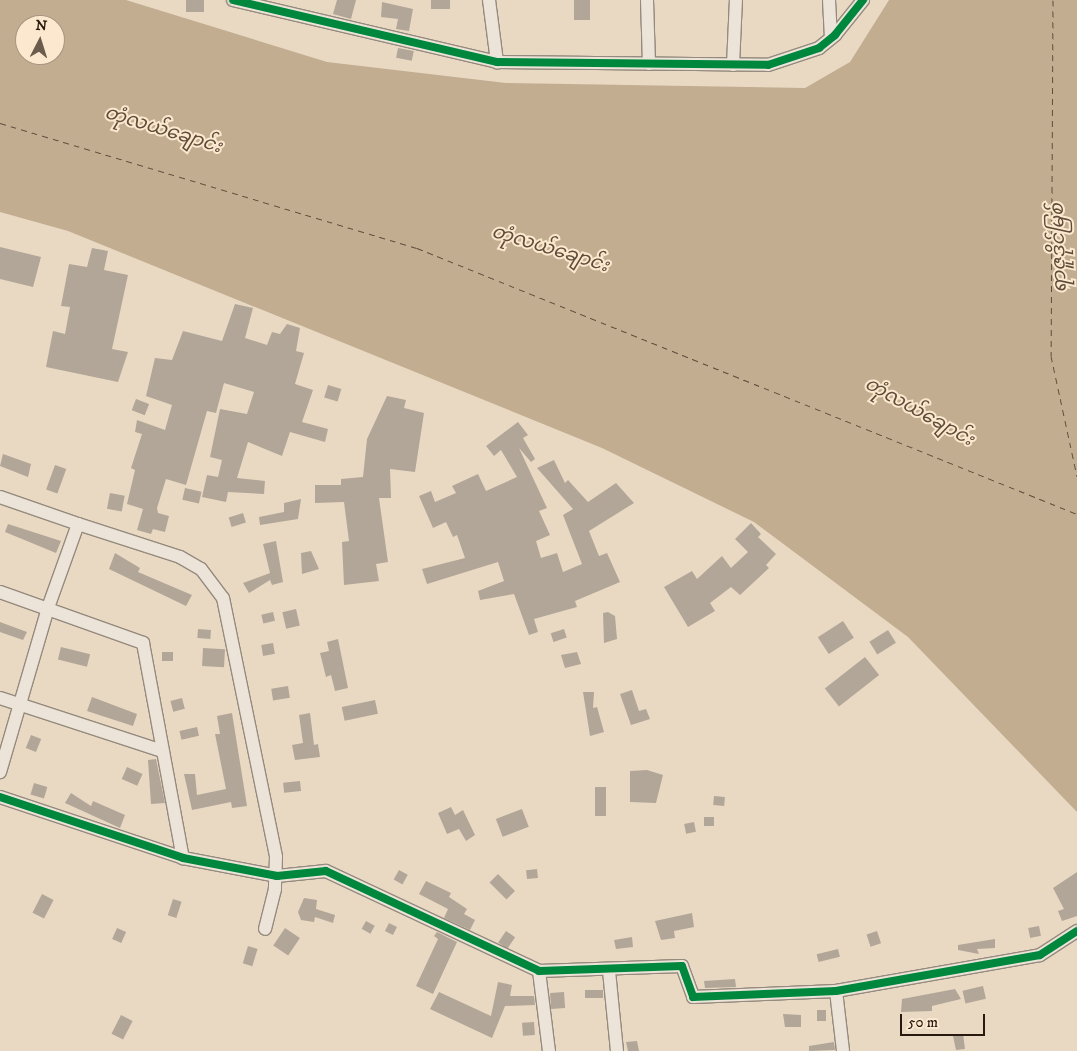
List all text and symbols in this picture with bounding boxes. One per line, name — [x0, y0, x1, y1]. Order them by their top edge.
north arrow — [15, 15, 65, 65]
text: N — [35, 17, 48, 36]
water label: တုံလယ်ချောင်း — [102, 101, 224, 159]
water label: ရာဇူဒိုင်မြစ် — [1046, 203, 1072, 293]
water label: တုံလယ်ချောင်း — [489, 220, 611, 278]
water label: တုံလယ်ချောင်း — [860, 373, 978, 451]
scale bar — [902, 1004, 987, 1036]
text: 50 m — [908, 1013, 938, 1032]

